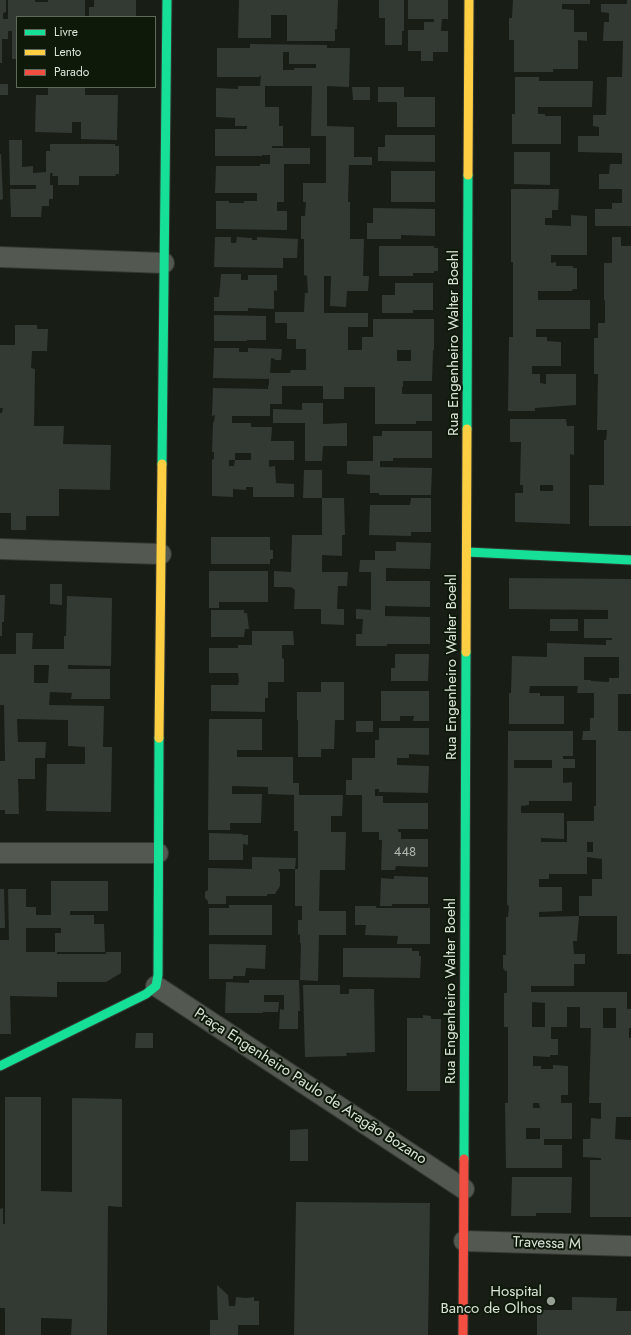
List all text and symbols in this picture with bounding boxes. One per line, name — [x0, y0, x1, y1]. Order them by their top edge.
legend — [16, 16, 156, 88]
text: Livre — [54, 23, 78, 41]
text: Lento — [54, 43, 81, 61]
text: Parado — [54, 63, 89, 81]
street label: Rua Engenheiro Walter Boehl — [445, 250, 463, 436]
street label: Rua Engenheiro Walter Boehl — [443, 574, 461, 760]
house number: 448 — [394, 845, 416, 861]
street label: Rua Engenheiro Walter Boehl — [442, 898, 460, 1084]
street label: Praça Engenheiro Paulo de Aragão Bozano — [190, 1005, 430, 1169]
street label: Travessa M — [513, 1234, 581, 1254]
place label: Hospital Banco de Olhos — [440, 1283, 542, 1318]
marker: Hospital Banco de Olhos — [545, 1295, 557, 1307]

